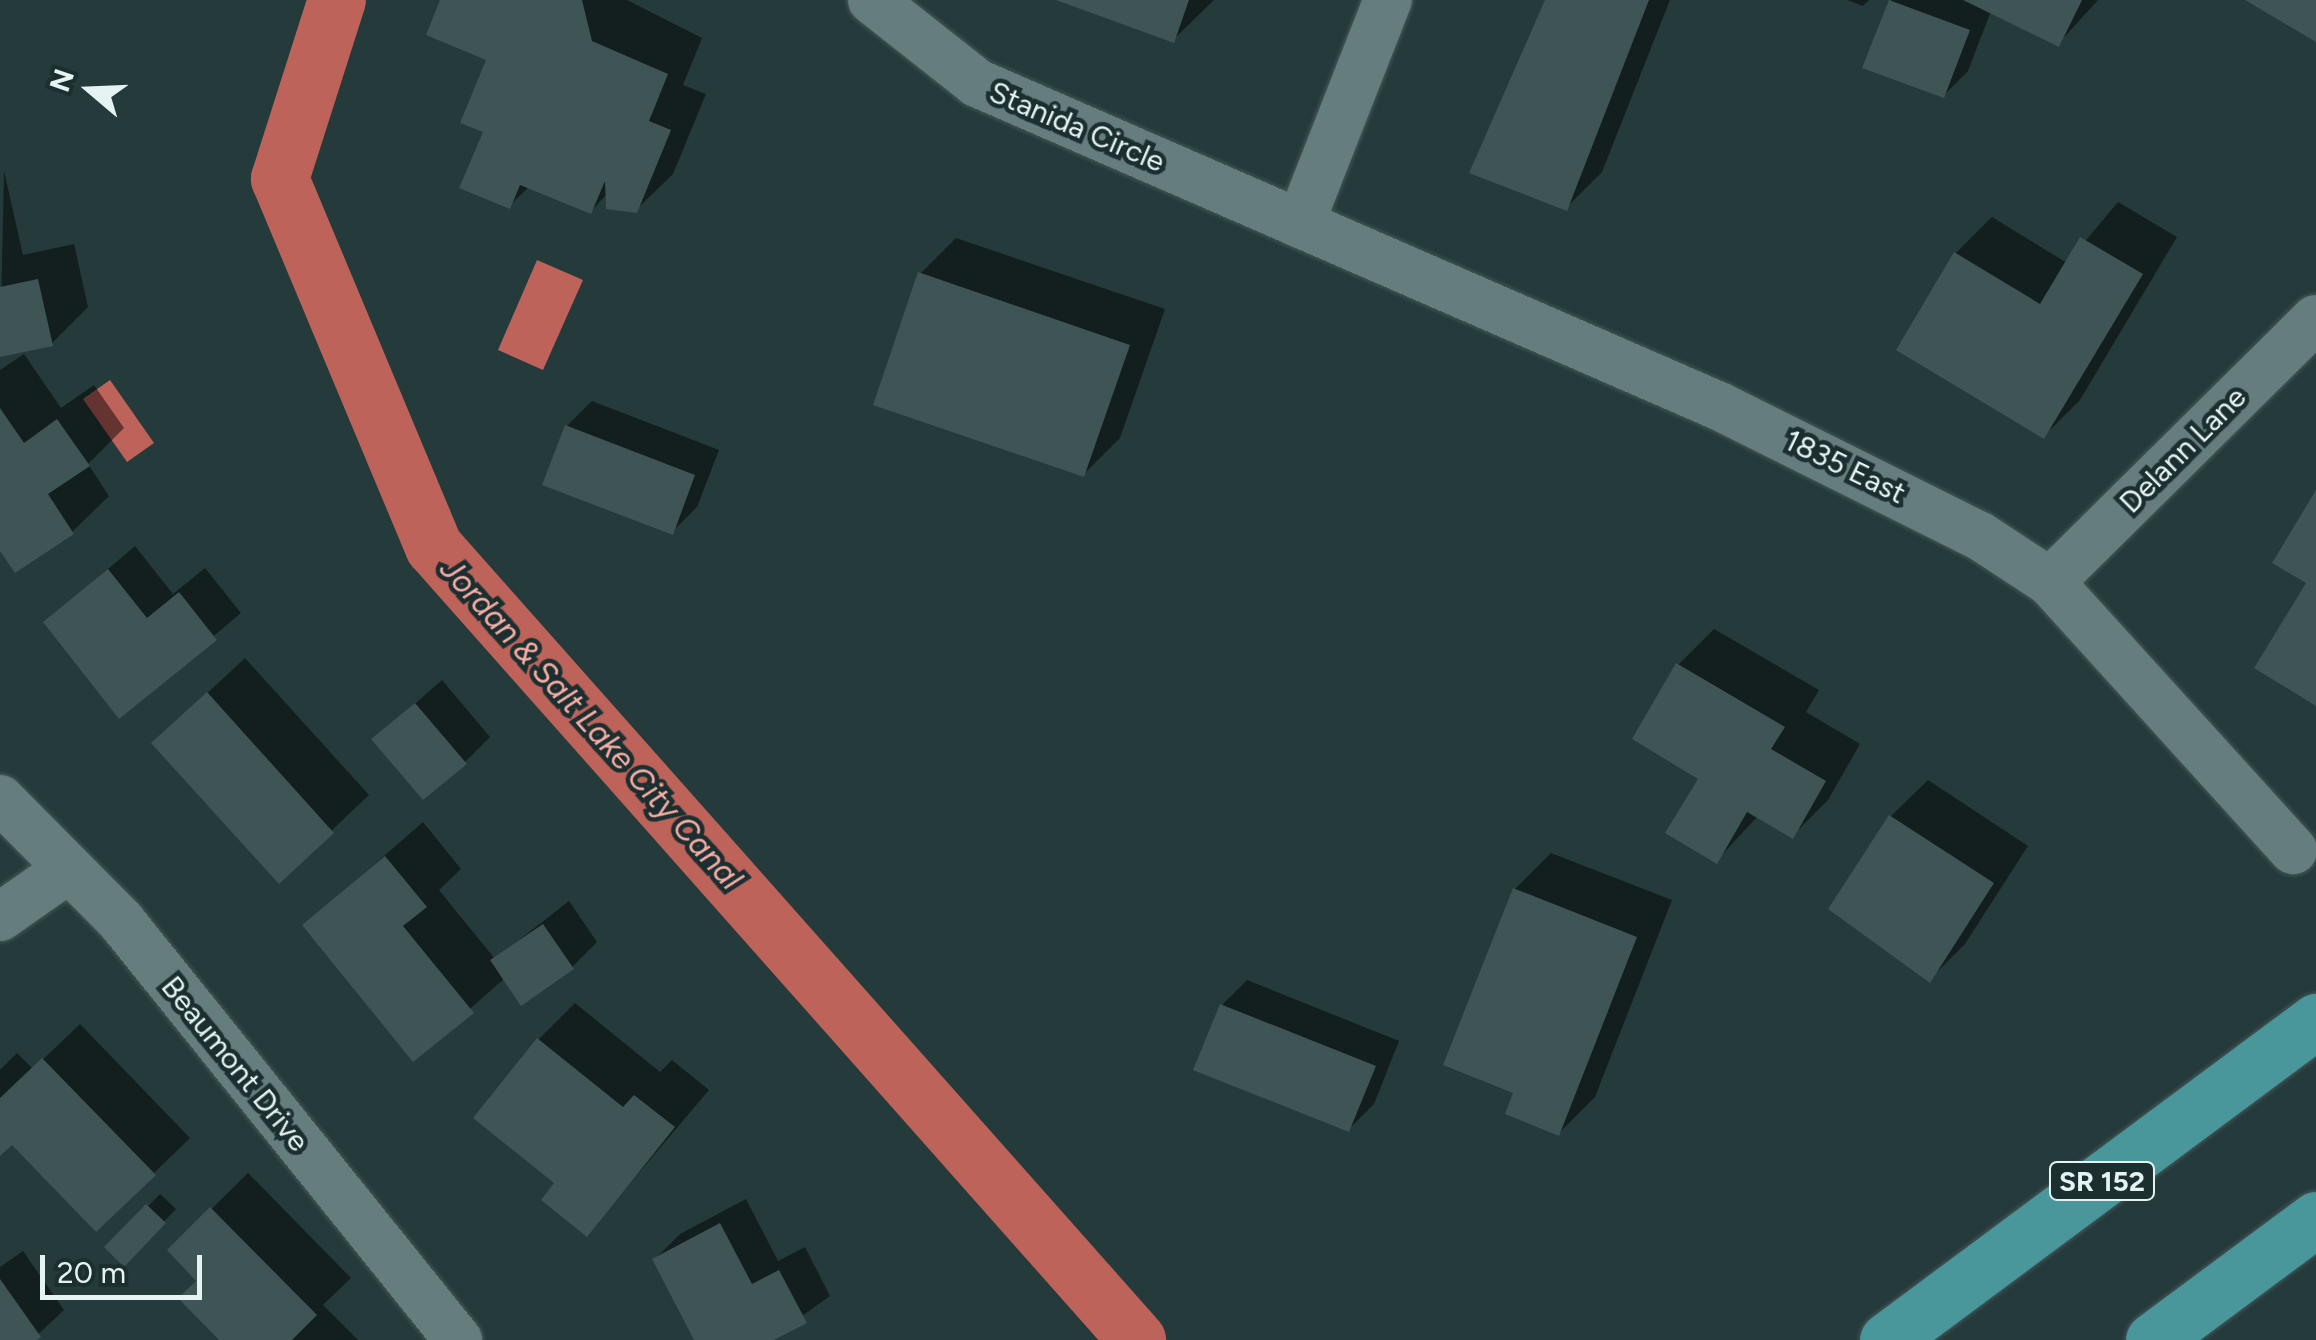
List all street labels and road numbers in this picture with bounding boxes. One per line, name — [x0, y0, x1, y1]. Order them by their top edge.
street label: Stanida Circle — [984, 74, 1170, 180]
street label: Delann Lane — [2112, 379, 2254, 521]
street label: 1835 East — [1779, 422, 1911, 512]
street label: Beaumont Drive — [154, 969, 316, 1159]
road number: SR 152 — [2047, 1158, 2157, 1204]

